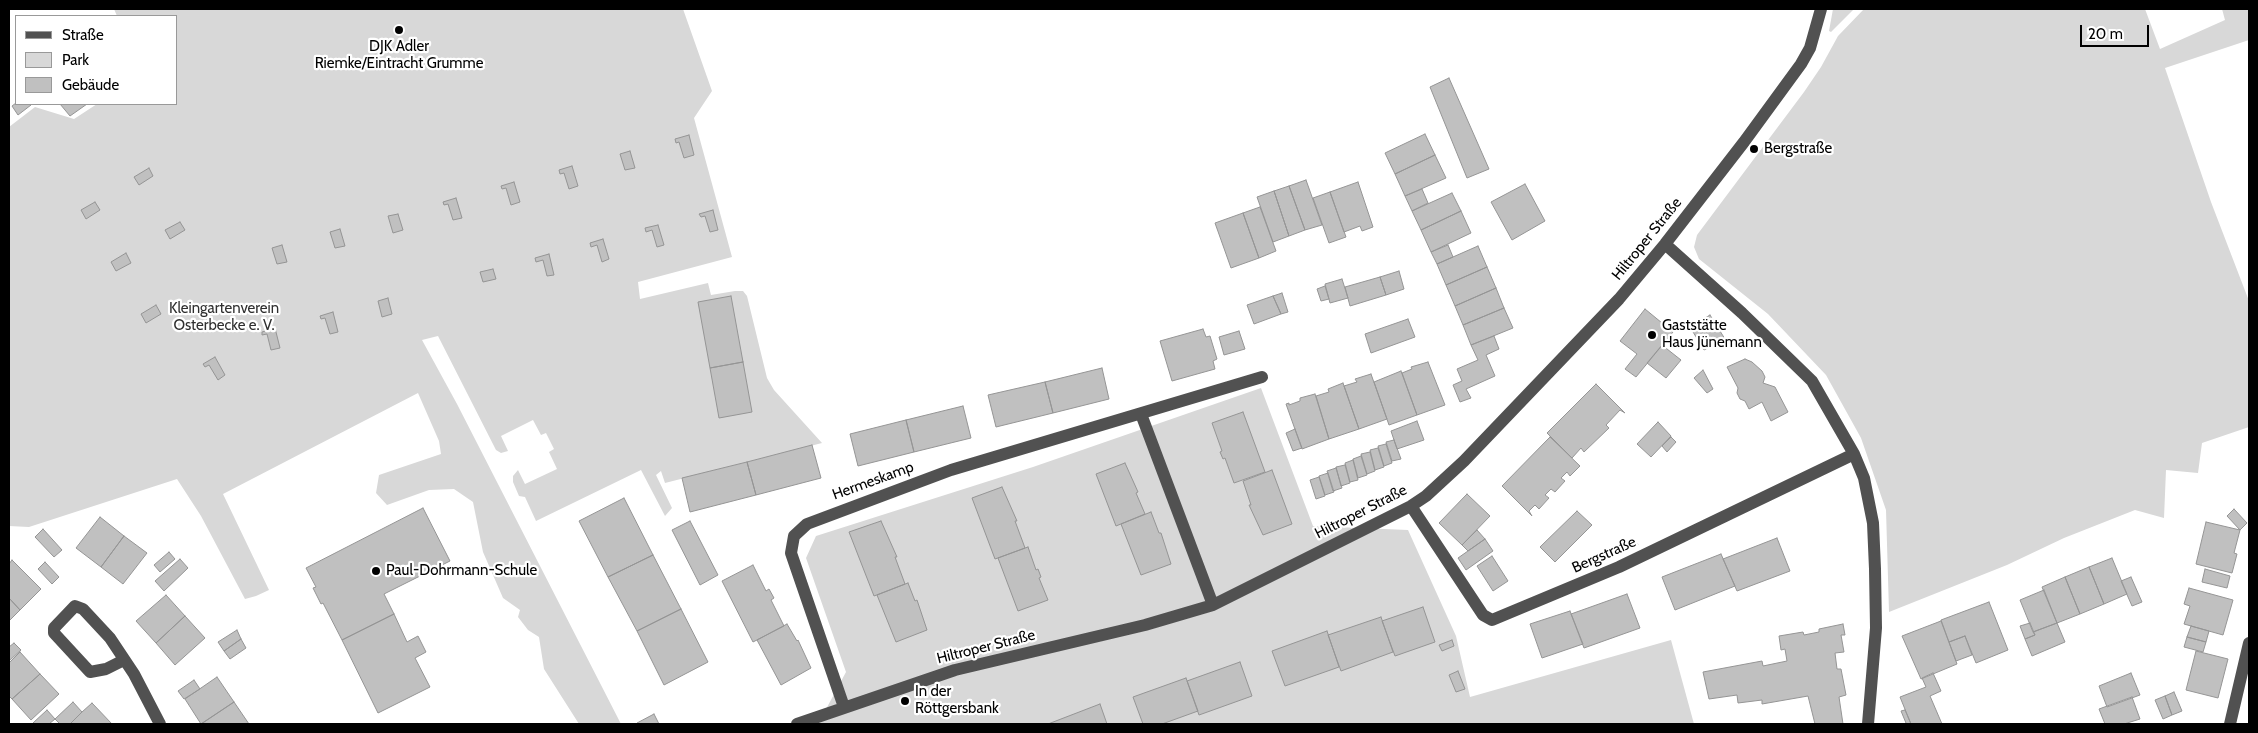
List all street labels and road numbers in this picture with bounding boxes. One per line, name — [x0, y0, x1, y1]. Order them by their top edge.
street label: Hiltroper Straße — [1608, 194, 1686, 284]
street label: Hermeskamp — [830, 458, 916, 504]
street label: Hiltroper Straße — [1312, 481, 1410, 543]
street label: Bergstraße — [1569, 533, 1639, 577]
street label: Hiltroper Straße — [935, 626, 1037, 668]

